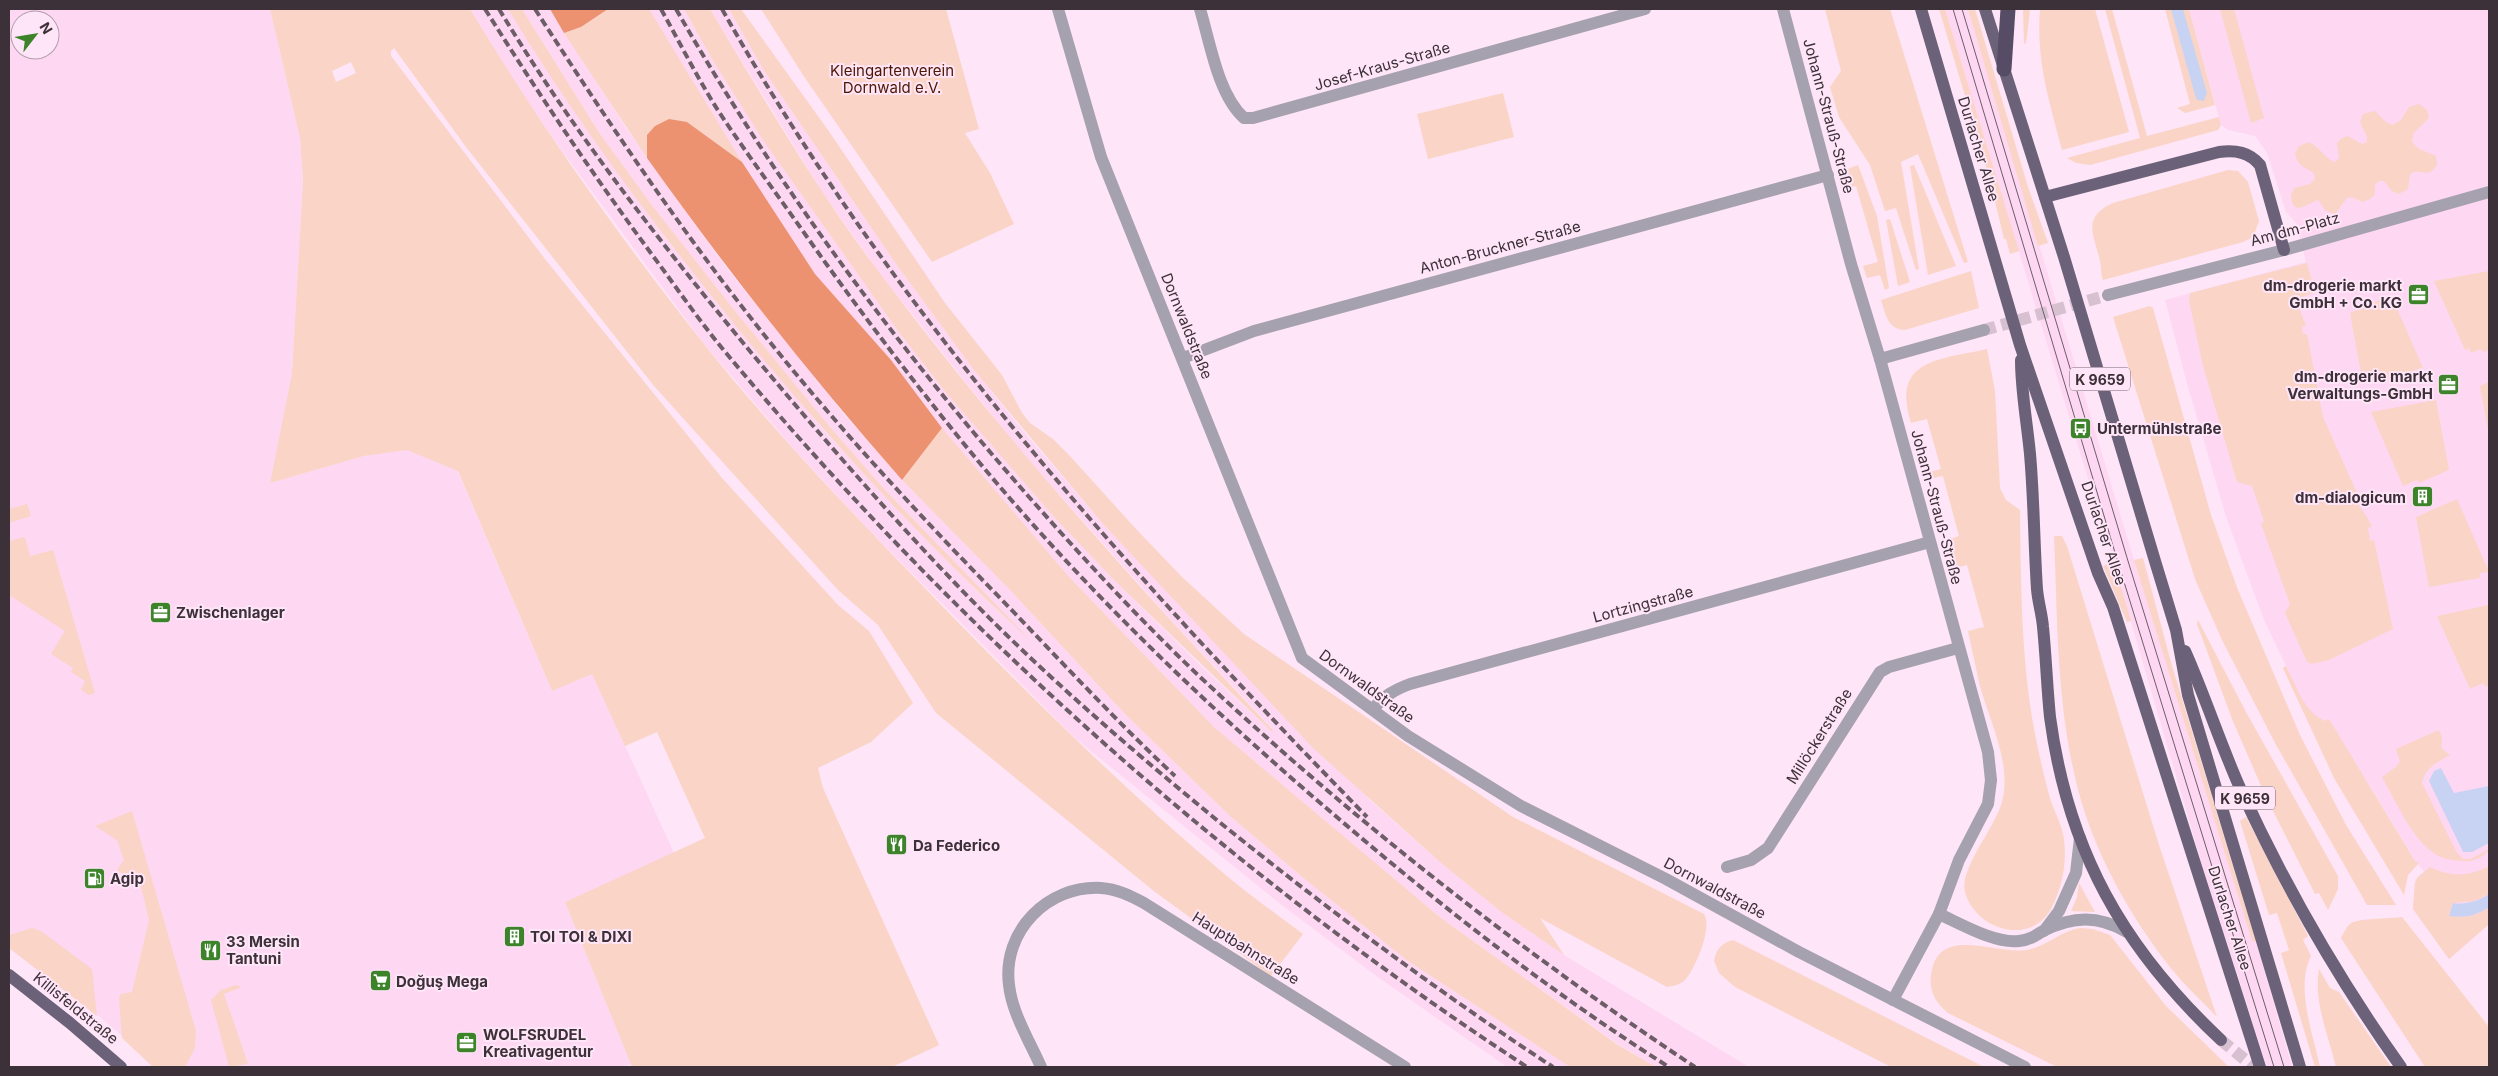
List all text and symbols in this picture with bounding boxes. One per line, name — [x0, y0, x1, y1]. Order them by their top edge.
north arrow — [10, 10, 60, 60]
text: N — [37, 19, 57, 37]
street label: Johann-Strauß-Straße — [1799, 36, 1859, 196]
street label: Josef-Kraus-Straße — [1312, 37, 1452, 95]
park label: Kleingartenverein Dornwald e.V. — [830, 61, 954, 97]
street label: Durlacher Allee — [1954, 94, 2004, 204]
street label: Am dm-Platz — [2248, 208, 2342, 250]
street label: Anton-Bruckner-Straße — [1417, 216, 1583, 278]
street label: Dornwaldstraße — [1157, 270, 1217, 382]
place label: dm-drogerie markt GmbH + Co. KG — [2263, 276, 2402, 312]
office icon: dm-drogerie markt GmbH + Co. KG — [2406, 282, 2430, 306]
place label: dm-drogerie markt Verwaltungs-GmbH — [2287, 367, 2433, 403]
road number: K 9659 — [2070, 368, 2130, 390]
office icon: dm-drogerie markt Verwaltungs-GmbH — [2437, 373, 2461, 397]
bus stop icon: Untermühlstraße — [2069, 416, 2093, 440]
place label: Untermühlstraße — [2097, 419, 2222, 438]
street label: Johann-Strauß-Straße — [1907, 427, 1967, 587]
street label: Durlacher Allee — [2077, 478, 2131, 588]
building icon: dm-dialogicum — [2410, 485, 2434, 509]
place label: dm-dialogicum — [2295, 488, 2406, 507]
street label: Lortzingstraße — [1591, 581, 1695, 627]
office icon: Zwischenlager — [148, 600, 172, 624]
place label: Zwischenlager — [176, 603, 285, 622]
street label: Dornwaldstraße — [1316, 645, 1418, 727]
street label: Millöckerstraße — [1782, 685, 1856, 787]
road number: K 9659 — [2215, 786, 2275, 810]
restaurant icon: Da Federico — [885, 833, 909, 857]
place label: Da Federico — [913, 836, 1000, 855]
street label: Dornwaldstraße — [1661, 853, 1769, 923]
street label: Durlacher Allee — [2204, 863, 2256, 973]
fuel station icon: Agip — [82, 866, 106, 890]
place label: Agip — [110, 869, 144, 888]
street label: Hauptbahnstraße — [1189, 907, 1303, 989]
building icon: TOI TOI & DIXI — [502, 924, 526, 948]
place label: TOI TOI & DIXI — [530, 927, 632, 946]
place label: 33 Mersin Tantuni — [226, 932, 300, 968]
restaurant icon: 33 Mersin Tantuni — [198, 938, 222, 962]
street label: Killisfeldstraße — [29, 968, 123, 1048]
supermarket icon: Doğuş Mega — [368, 969, 392, 993]
place label: Doğuş Mega — [396, 972, 488, 991]
place label: WOLFSRUDEL Kreativagentur — [483, 1025, 593, 1061]
office icon: WOLFSRUDEL Kreativagentur — [455, 1031, 479, 1055]

